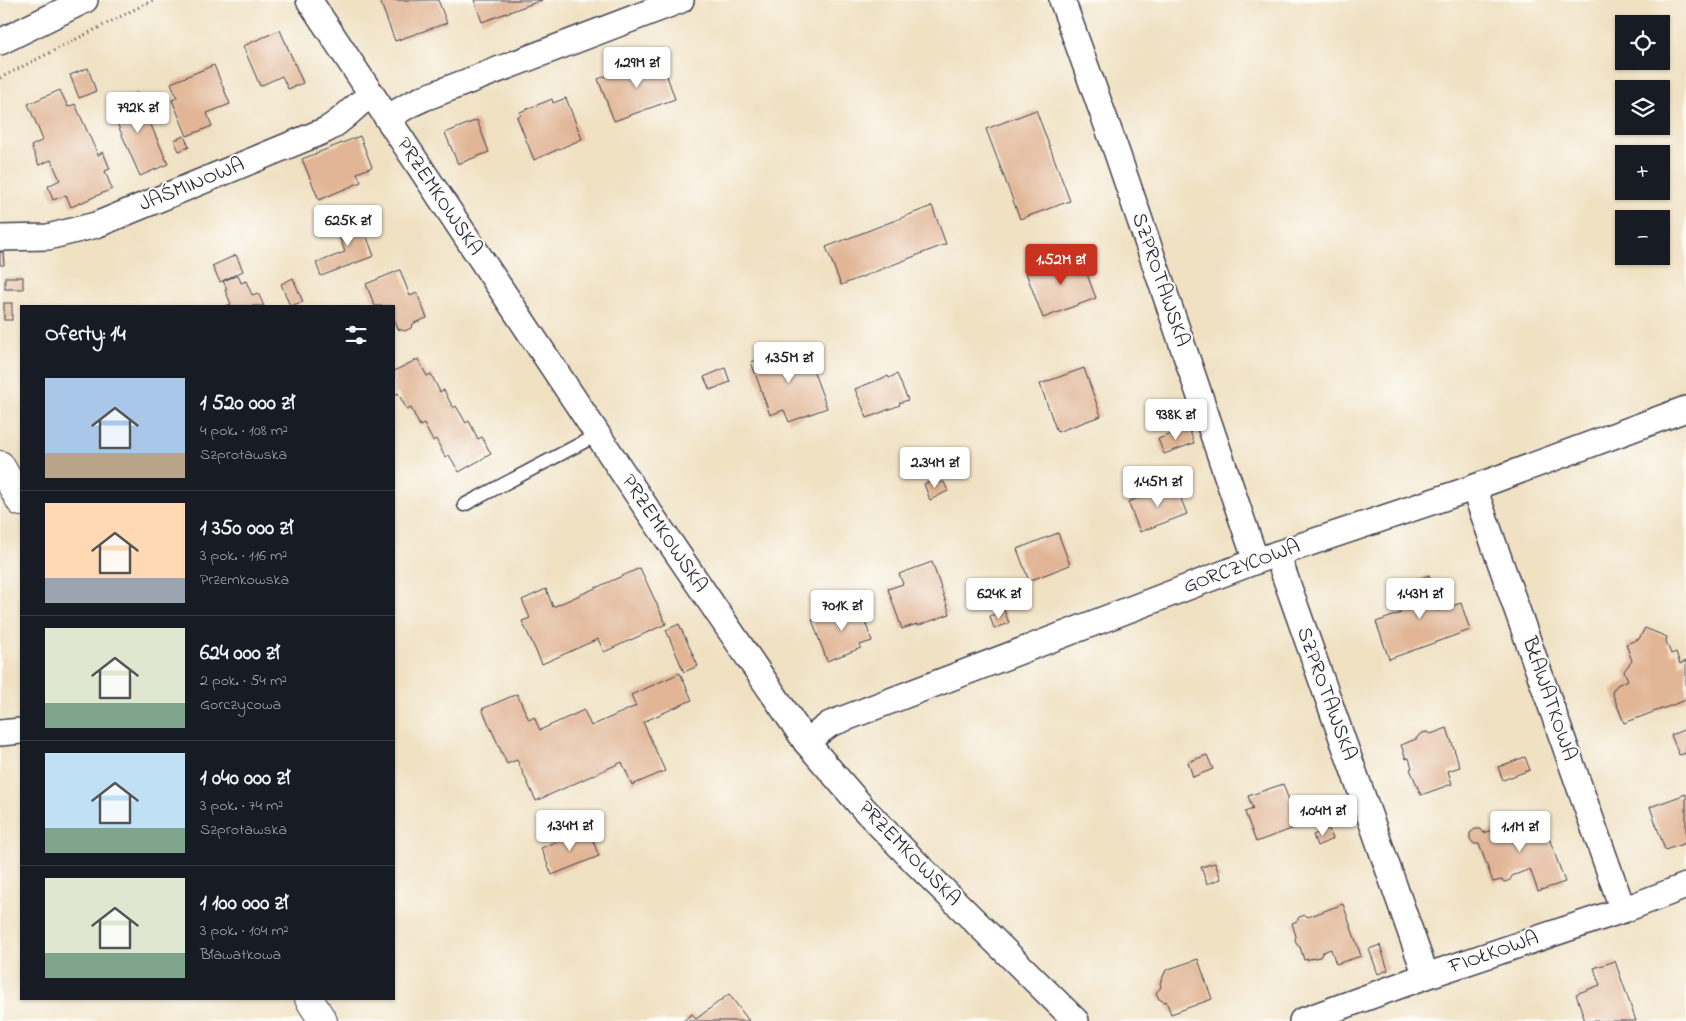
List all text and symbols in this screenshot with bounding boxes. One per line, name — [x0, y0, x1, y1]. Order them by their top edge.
map controls — [1615, 15, 1670, 265]
button: locate — [1615, 15, 1670, 70]
pin: 1.29M zł — [585, 46, 689, 89]
text: 1.29M zł — [614, 51, 660, 75]
button: layers — [1615, 80, 1670, 135]
pin: 792K zł — [92, 92, 184, 134]
text: 792K zł — [117, 96, 159, 120]
street label: PRZEMKOWSKA — [388, 132, 490, 262]
button: + — [1615, 145, 1670, 200]
street label: JAŚMINOWA — [135, 150, 249, 220]
pin: 625K zł — [302, 204, 394, 247]
text: 625K zł — [325, 209, 371, 233]
street label: SZPROTAWSKA — [1123, 209, 1197, 351]
button: − — [1615, 210, 1670, 265]
pin: 1.52M zł — [1009, 244, 1113, 286]
text: 1.52M zł — [1036, 248, 1086, 272]
text: Oferty: 14 — [45, 320, 126, 350]
icon: filters — [342, 321, 370, 349]
pin: 1.35M zł — [737, 342, 841, 384]
text: 1.35M zł — [765, 346, 813, 370]
text: 1 520 000 zł — [200, 389, 295, 419]
icon: home — [85, 398, 145, 458]
pin: 938K zł — [1130, 398, 1222, 441]
text: 938K zł — [1156, 403, 1196, 427]
text: 4 pok. · 108 m² — [200, 419, 288, 443]
text: Szprotawska — [200, 443, 287, 467]
pin: 2.34M zł — [883, 446, 987, 489]
text: 2.34M zł — [911, 451, 959, 475]
pin: 1.45M zł — [1106, 466, 1210, 508]
street label: PRZEMKOWSKA — [613, 469, 715, 599]
text: 1.45M zł — [1134, 470, 1182, 494]
text: 1 350 000 zł — [200, 514, 293, 544]
icon: home — [85, 523, 145, 583]
street label: GORCZYCOWA — [1179, 532, 1305, 602]
text: 3 pok. · 116 m² — [200, 544, 287, 568]
text: Przemkowska — [200, 568, 289, 592]
pin: 624K zł — [953, 578, 1045, 620]
pin: 1.43M zł — [1368, 578, 1472, 620]
text: 624K zł — [977, 582, 1021, 606]
text: 1.43M zł — [1397, 582, 1443, 606]
pin: 701K zł — [796, 590, 888, 632]
text: 701K zł — [822, 594, 862, 618]
street label: SZPROTAWSKA — [1288, 623, 1364, 765]
street label: BŁAWATKOWA — [1513, 632, 1584, 765]
text: 624 000 zł — [200, 639, 280, 669]
icon: home — [85, 648, 145, 708]
text: 2 pok. · 54 m² — [200, 669, 287, 693]
text: Gorczycowa — [200, 693, 281, 717]
text: 1 040 000 zł — [200, 764, 290, 794]
icon: home — [85, 773, 145, 833]
text: 3 pok. · 74 m² — [200, 794, 283, 818]
street label: PRZEMKOWSKA — [851, 794, 967, 914]
pin: 1.04M zł — [1271, 794, 1375, 837]
text: 1.04M zł — [1300, 799, 1346, 823]
pin: 1.34M zł — [518, 810, 622, 852]
pin: 1.1M zł — [1474, 810, 1566, 853]
text: 1.34M zł — [547, 814, 593, 838]
text: 1.1M zł — [1501, 815, 1539, 839]
text: Szprotawska — [200, 818, 287, 842]
text: 1 100 000 zł — [200, 889, 288, 919]
icon: home — [85, 898, 145, 958]
text: 3 pok. · 104 m² — [200, 919, 289, 943]
street label: FIOŁKOWA — [1444, 924, 1543, 983]
text: Bławatkowa — [200, 943, 281, 967]

